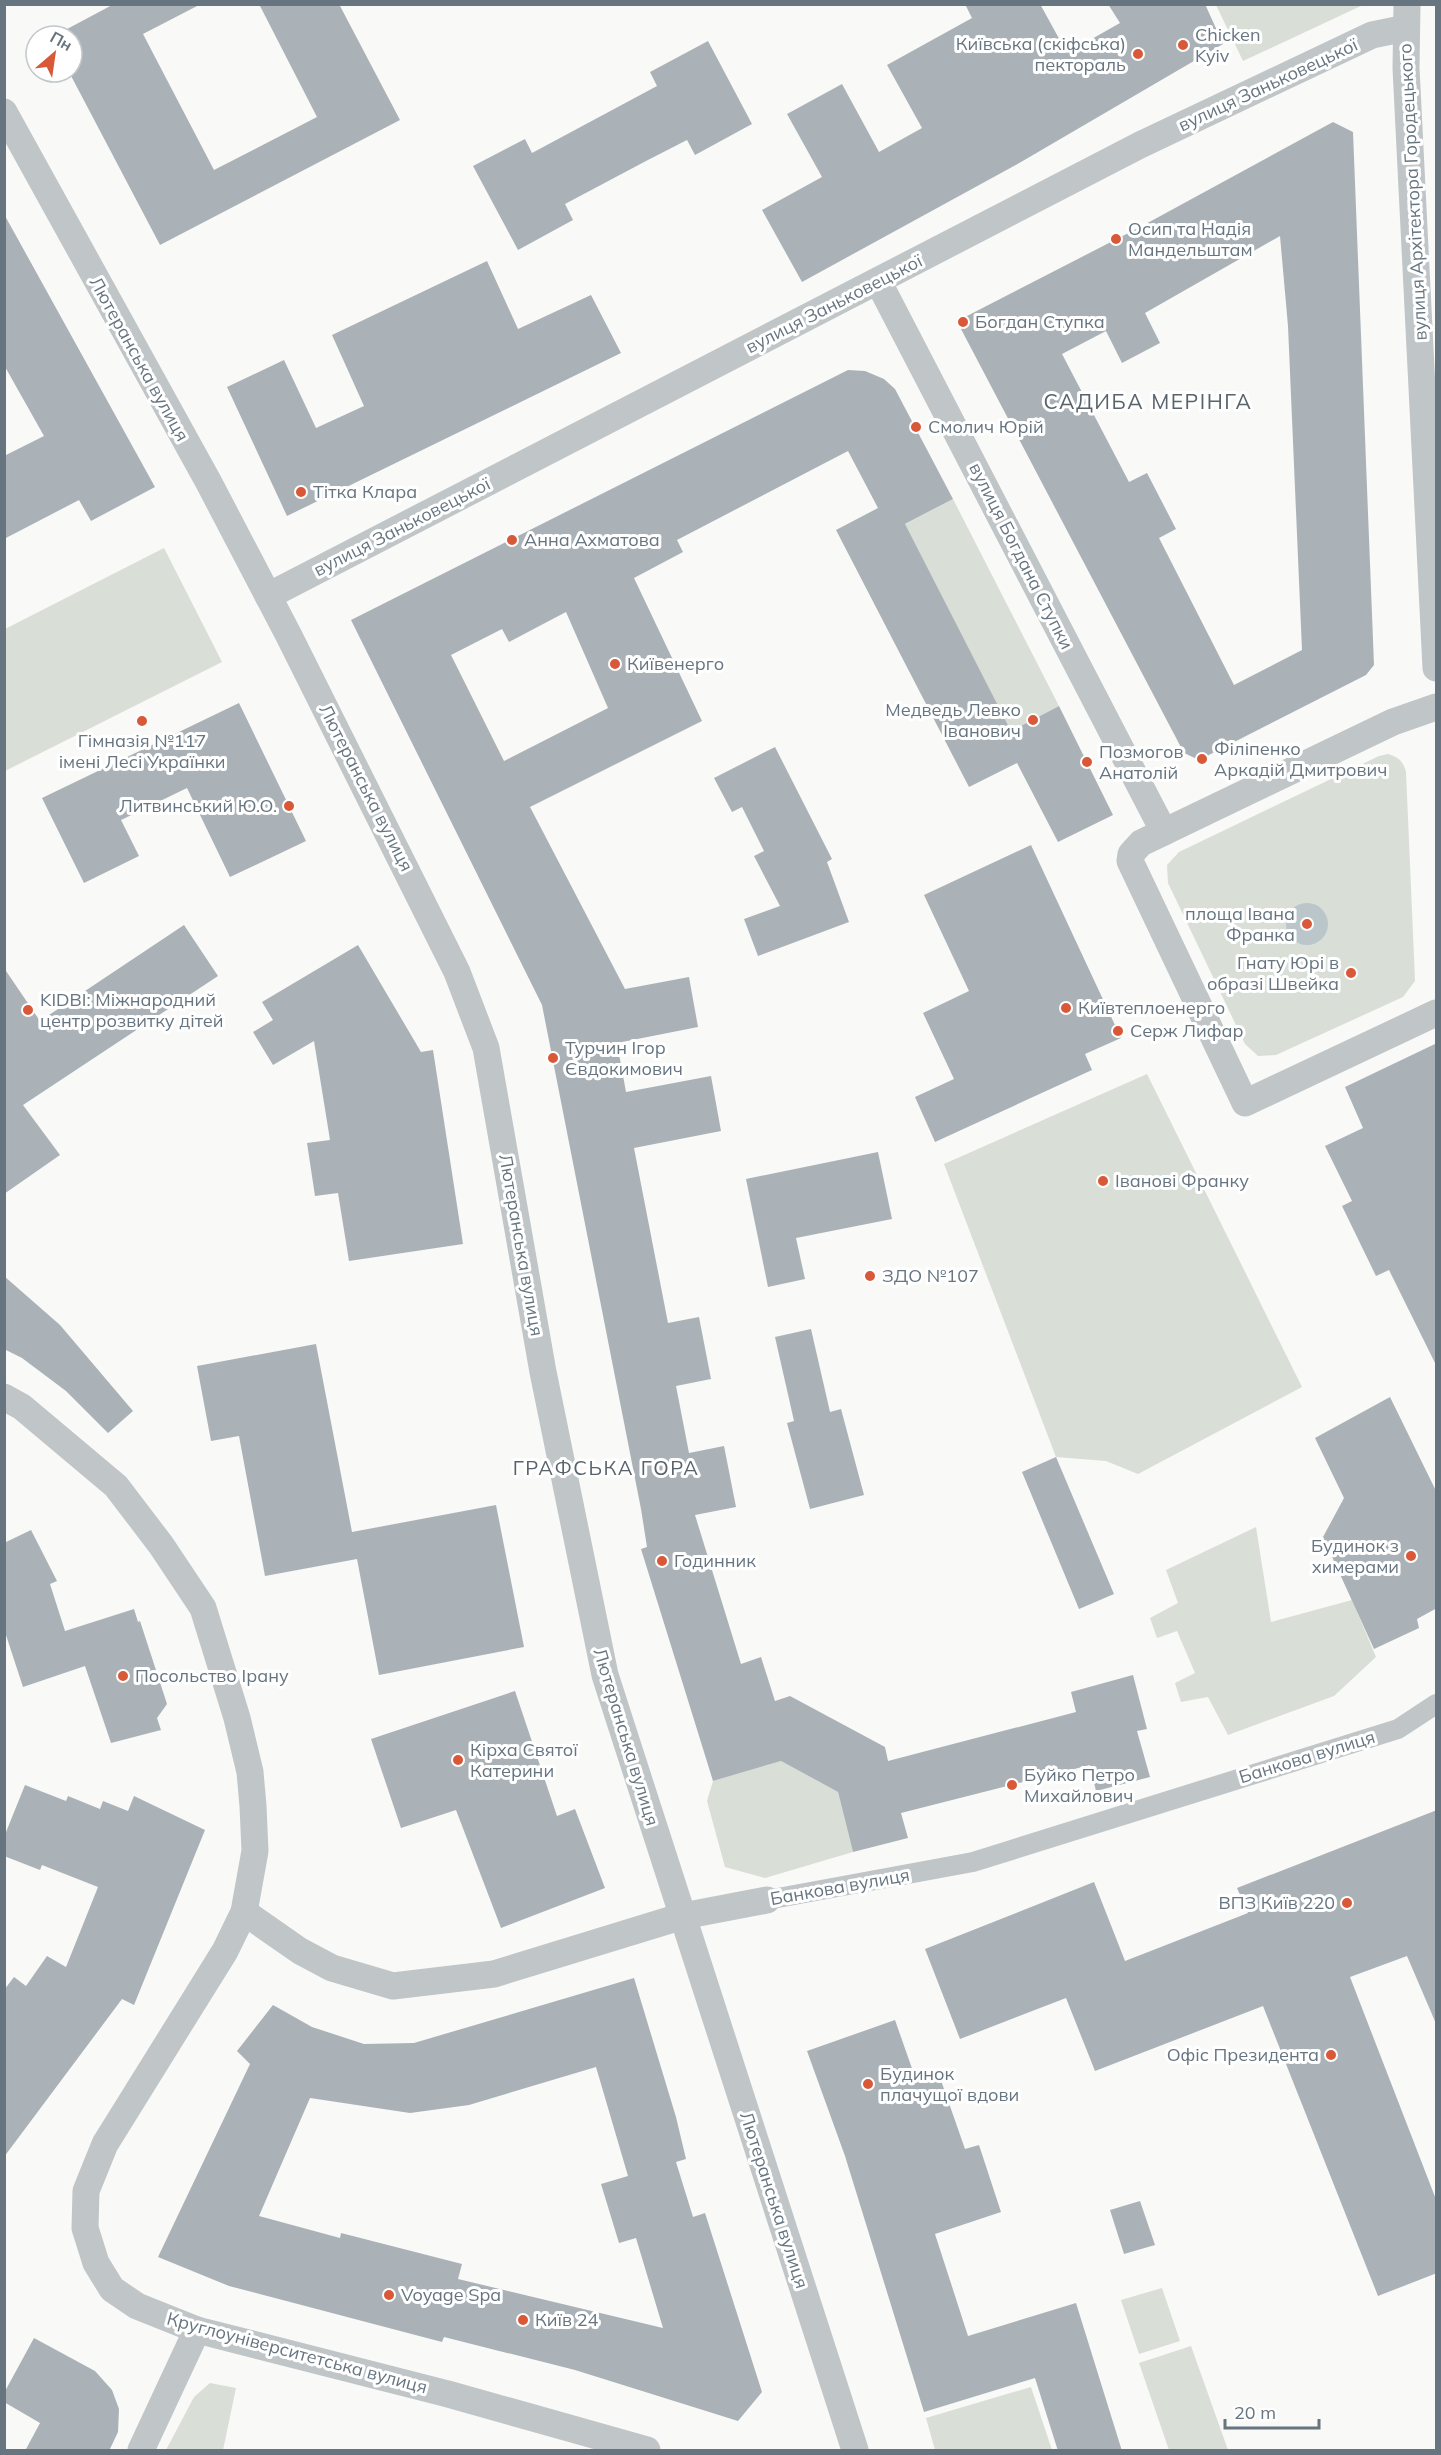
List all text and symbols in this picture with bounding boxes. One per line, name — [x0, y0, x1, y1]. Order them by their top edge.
place label: Chicken Kyiv — [1195, 23, 1260, 67]
north arrow — [24, 24, 84, 84]
text: Пн — [47, 27, 76, 55]
place label: Київська (скіфська) пектораль — [956, 32, 1126, 76]
street label: вулиця Заньковецької — [1175, 33, 1362, 136]
marker: Chicken Kyiv — [1176, 38, 1190, 52]
street label: вулиця Архітектора Городецького — [1393, 43, 1432, 341]
marker: Київська (скіфська) пектораль — [1131, 47, 1145, 61]
place label: Осип та Надія Мандельштам — [1128, 217, 1253, 261]
marker: Осип та Надія Мандельштам — [1109, 232, 1123, 246]
street label: вулиця Заньковецької — [742, 249, 926, 358]
street label: Лютеранська вулиця — [85, 273, 194, 445]
place label: Богдан Ступка — [975, 310, 1105, 333]
marker: Богдан Ступка — [956, 315, 970, 329]
district label: САДИБА МЕРІНГА — [1044, 388, 1252, 414]
place label: Смолич Юрій — [928, 415, 1044, 438]
marker: Смолич Юрій — [909, 420, 923, 434]
street label: вулиця Богдана Ступки — [964, 459, 1079, 653]
street label: вулиця Заньковецької — [310, 472, 494, 581]
place label: Тітка Клара — [313, 480, 417, 503]
marker: Тітка Клара — [294, 485, 308, 499]
place label: Анна Ахматова — [524, 528, 660, 551]
marker: Анна Ахматова — [505, 533, 519, 547]
place label: Київенерго — [627, 652, 724, 675]
marker: Київенерго — [608, 657, 622, 671]
place label: Медведь Левко Іванович — [885, 698, 1021, 742]
street label: Лютеранська вулиця — [314, 700, 419, 875]
marker: Медведь Левко Іванович — [1026, 713, 1040, 727]
marker: Гімназія №117 імені Лесі Українки — [135, 714, 149, 728]
place label: Гімназія №117 імені Лесі Українки — [59, 729, 225, 773]
place label: Філіпенко Аркадій Дмитрович — [1214, 737, 1387, 781]
place label: Позмогов Анатолій — [1099, 740, 1183, 784]
marker: Філіпенко Аркадій Дмитрович — [1195, 752, 1209, 766]
marker: Позмогов Анатолій — [1080, 755, 1094, 769]
place label: Литвинський Ю.О. — [119, 794, 277, 817]
marker: Литвинський Ю.О. — [282, 799, 296, 813]
place label: площа Івана Франка — [1185, 902, 1295, 946]
marker: площа Івана Франка — [1300, 917, 1314, 931]
place label: Гнату Юрі в образі Швейка — [1207, 951, 1339, 995]
marker: Гнату Юрі в образі Швейка — [1344, 966, 1358, 980]
place label: KIDBI: Міжнародний центр розвитку дітей — [40, 988, 224, 1032]
place label: Київтеплоенерго — [1078, 996, 1225, 1019]
marker: Київтеплоенерго — [1059, 1001, 1073, 1015]
marker: KIDBI: Міжнародний центр розвитку дітей — [21, 1003, 35, 1017]
place label: Серж Лифар — [1130, 1019, 1243, 1042]
marker: Серж Лифар — [1111, 1024, 1125, 1038]
place label: Турчин Ігор Євдокимович — [565, 1036, 683, 1080]
marker: Турчин Ігор Євдокимович — [546, 1051, 560, 1065]
street label: Лютеранська вулиця — [494, 1152, 549, 1338]
place label: Іванові Франку — [1115, 1169, 1249, 1192]
marker: Іванові Франку — [1096, 1174, 1110, 1188]
place label: ЗДО №107 — [882, 1264, 979, 1287]
marker: ЗДО №107 — [863, 1269, 877, 1283]
district label: ГРАФСЬКА ГОРА — [513, 1455, 699, 1480]
place label: Будинок з химерами — [1311, 1534, 1399, 1578]
place label: Годинник — [674, 1549, 756, 1572]
marker: Будинок з химерами — [1404, 1549, 1418, 1563]
marker: Годинник — [655, 1554, 669, 1568]
street label: Лютеранська вулиця — [589, 1645, 664, 1828]
place label: Посольство Ірану — [135, 1664, 289, 1687]
marker: Посольство Ірану — [116, 1669, 130, 1683]
street label: Банкова вулиця — [1236, 1725, 1378, 1788]
place label: Кірха Святої Катерини — [470, 1738, 578, 1782]
marker: Кірха Святої Катерини — [451, 1753, 465, 1767]
place label: Буйко Петро Михайлович — [1024, 1763, 1135, 1807]
marker: Буйко Петро Михайлович — [1005, 1778, 1019, 1792]
street label: Банкова вулиця — [768, 1863, 911, 1910]
place label: ВПЗ Київ 220 — [1218, 1891, 1335, 1914]
marker: ВПЗ Київ 220 — [1340, 1896, 1354, 1910]
place label: Офіс Президента — [1167, 2043, 1319, 2066]
marker: Офіс Президента — [1324, 2048, 1338, 2062]
place label: Будинок плачущої вдови — [880, 2062, 1019, 2106]
marker: Будинок плачущої вдови — [861, 2077, 875, 2091]
street label: Лютеранська вулиця — [735, 2109, 814, 2291]
place label: Voyage Spa — [401, 2283, 501, 2306]
marker: Voyage Spa — [382, 2288, 396, 2302]
street label: Круглоуніверситетська вулиця — [164, 2307, 430, 2398]
place label: Київ 24 — [535, 2308, 599, 2331]
marker: Київ 24 — [516, 2313, 530, 2327]
scale bar — [1225, 2392, 1320, 2430]
text: 20 m — [1234, 2401, 1276, 2424]

